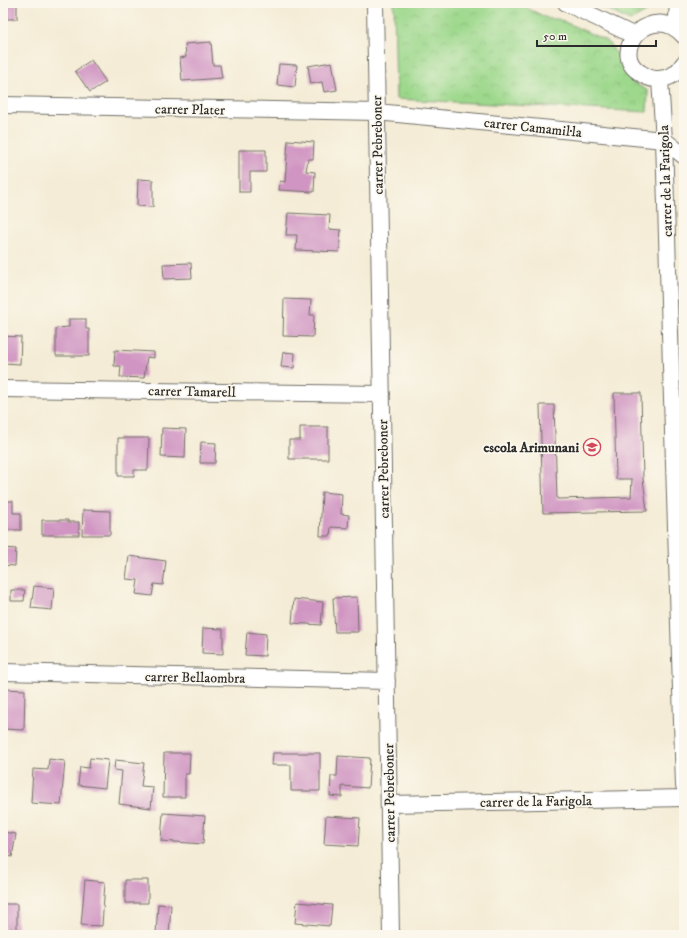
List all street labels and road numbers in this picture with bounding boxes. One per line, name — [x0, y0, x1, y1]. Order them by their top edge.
street label: carrer Pebreboner — [368, 94, 388, 195]
street label: carrer Plater — [155, 100, 226, 120]
street label: carrer Camamil·la — [483, 114, 583, 142]
street label: carrer de la Farigola — [655, 125, 677, 237]
street label: carrer Tamarell — [148, 382, 237, 402]
street label: carrer Pebreboner — [374, 418, 394, 519]
street label: carrer Bellaombra — [145, 668, 245, 688]
street label: carrer Pebreboner — [380, 742, 400, 843]
street label: carrer de la Farigola — [480, 792, 592, 812]

